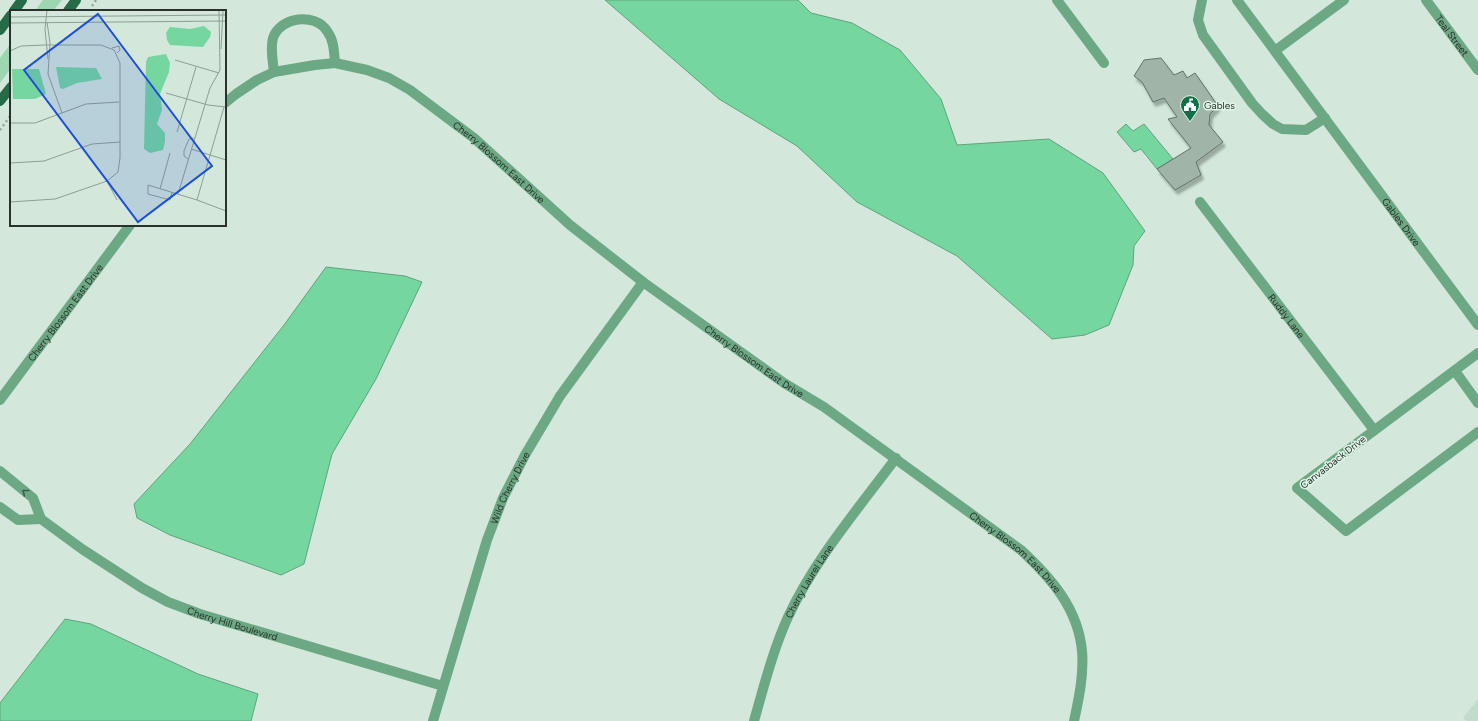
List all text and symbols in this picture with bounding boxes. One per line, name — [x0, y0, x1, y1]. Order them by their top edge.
inset map — [10, 10, 226, 226]
street label: Teal Street — [1433, 12, 1472, 59]
public building icon: Gables — [1179, 94, 1201, 122]
place label: Gables — [1204, 99, 1235, 112]
street label: Cherry Blossom East Drive — [451, 118, 548, 206]
street label: Gables Drive — [1379, 195, 1424, 249]
street label: Cherry Blossom East Drive — [25, 261, 106, 364]
street label: Ruddy Lane — [1266, 291, 1308, 341]
street label: Cherry Blossom East Drive — [702, 322, 807, 400]
street label: Canvasback Drive — [1298, 432, 1369, 492]
street label: Wild Cherry Drive — [487, 449, 532, 526]
one-way arrow — [23, 489, 30, 496]
street label: Cherry Blossom East Drive — [967, 508, 1064, 596]
street label: Cherry Laurel Lane — [782, 541, 836, 620]
street label: Cherry Hill Boulevard — [185, 603, 279, 643]

